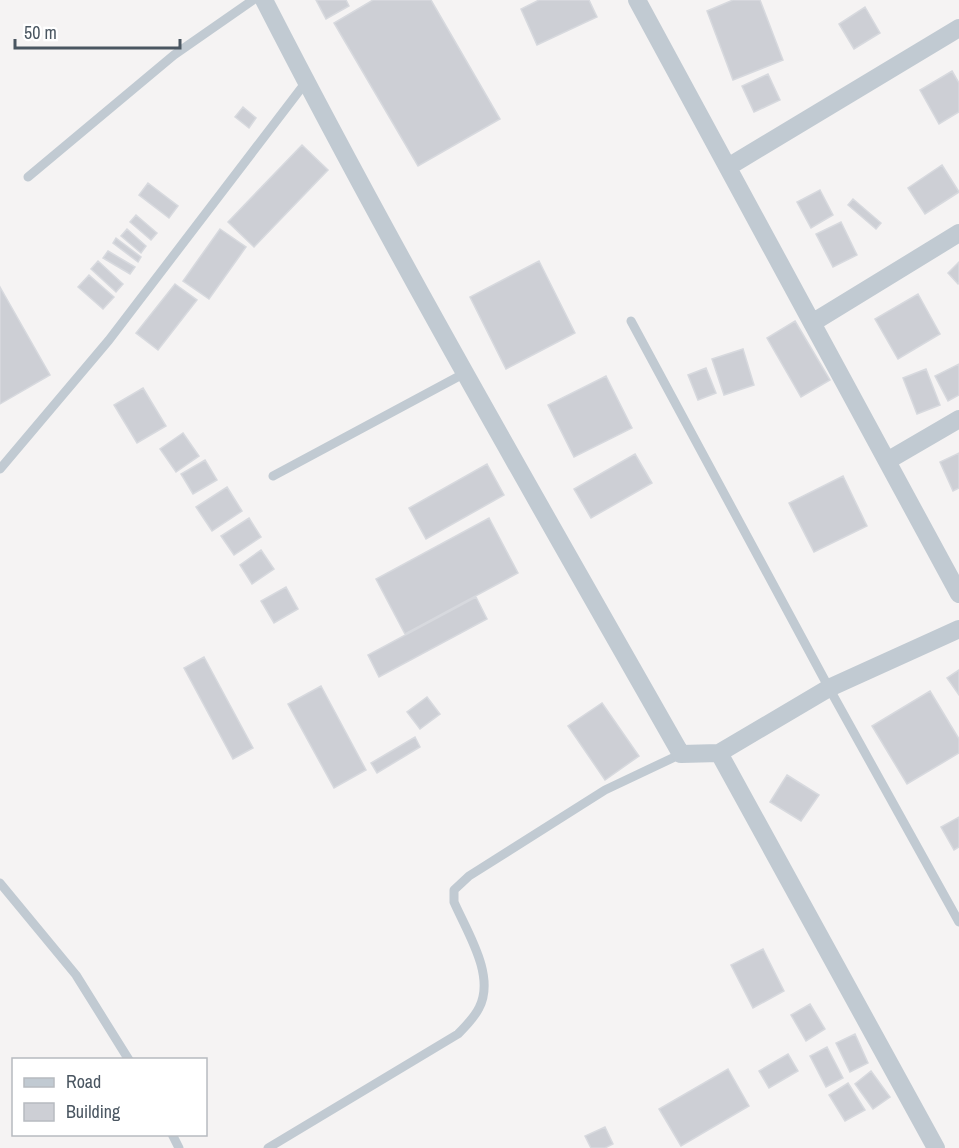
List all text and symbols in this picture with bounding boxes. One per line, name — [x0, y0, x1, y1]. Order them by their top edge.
scale bar — [15, 12, 180, 50]
text: 50 m — [24, 20, 57, 45]
legend — [12, 1058, 207, 1136]
text: Road — [66, 1069, 101, 1094]
text: Building — [66, 1099, 121, 1124]

